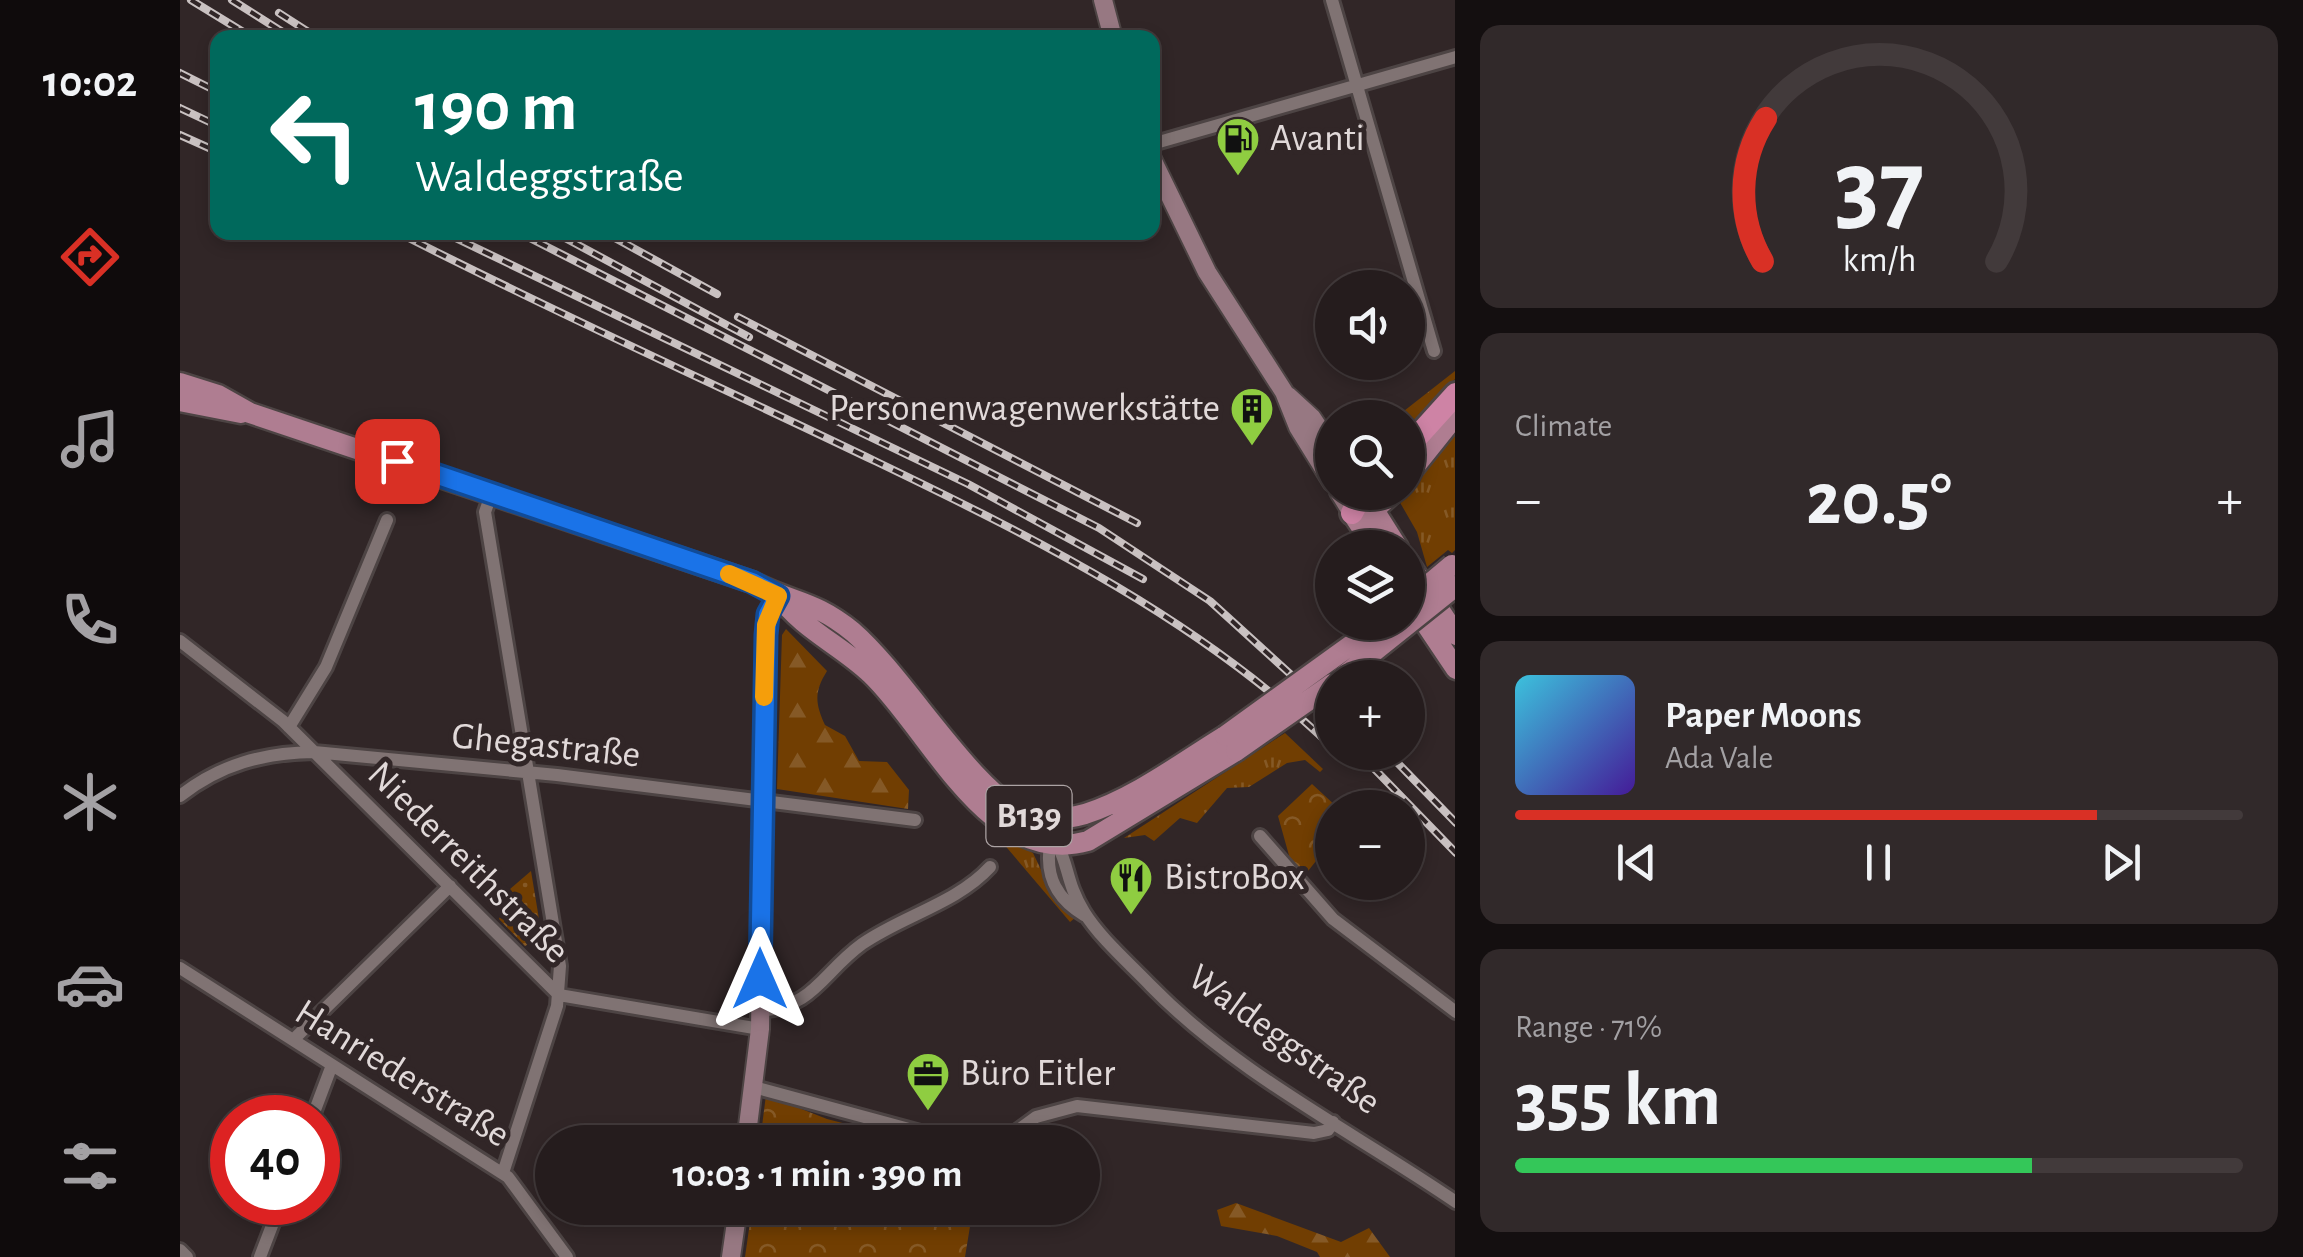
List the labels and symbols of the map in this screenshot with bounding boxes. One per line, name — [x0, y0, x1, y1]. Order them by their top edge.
fuel station icon: Avanti — [1215, 116, 1261, 177]
place label: Avanti — [1270, 120, 1365, 158]
building icon: Personenwagenwerkstätte — [1229, 386, 1275, 447]
place label: Personenwagenwerkstätte — [829, 390, 1220, 428]
pin — [355, 419, 440, 504]
street label: Ghegastraße — [450, 717, 642, 775]
street label: Niederreithstraße — [360, 755, 576, 971]
road number: B139 — [986, 786, 1072, 846]
restaurant icon: BistroBox — [1108, 855, 1154, 916]
place label: BistroBox — [1164, 859, 1305, 897]
position arrow — [708, 927, 812, 1031]
street label: Waldeggstraße — [1181, 958, 1387, 1122]
street label: Hanriederstraße — [288, 993, 516, 1155]
office icon: Büro Eitler — [905, 1051, 951, 1112]
place label: Büro Eitler — [960, 1055, 1116, 1093]
speed limit sign: 40 — [210, 1095, 340, 1225]

